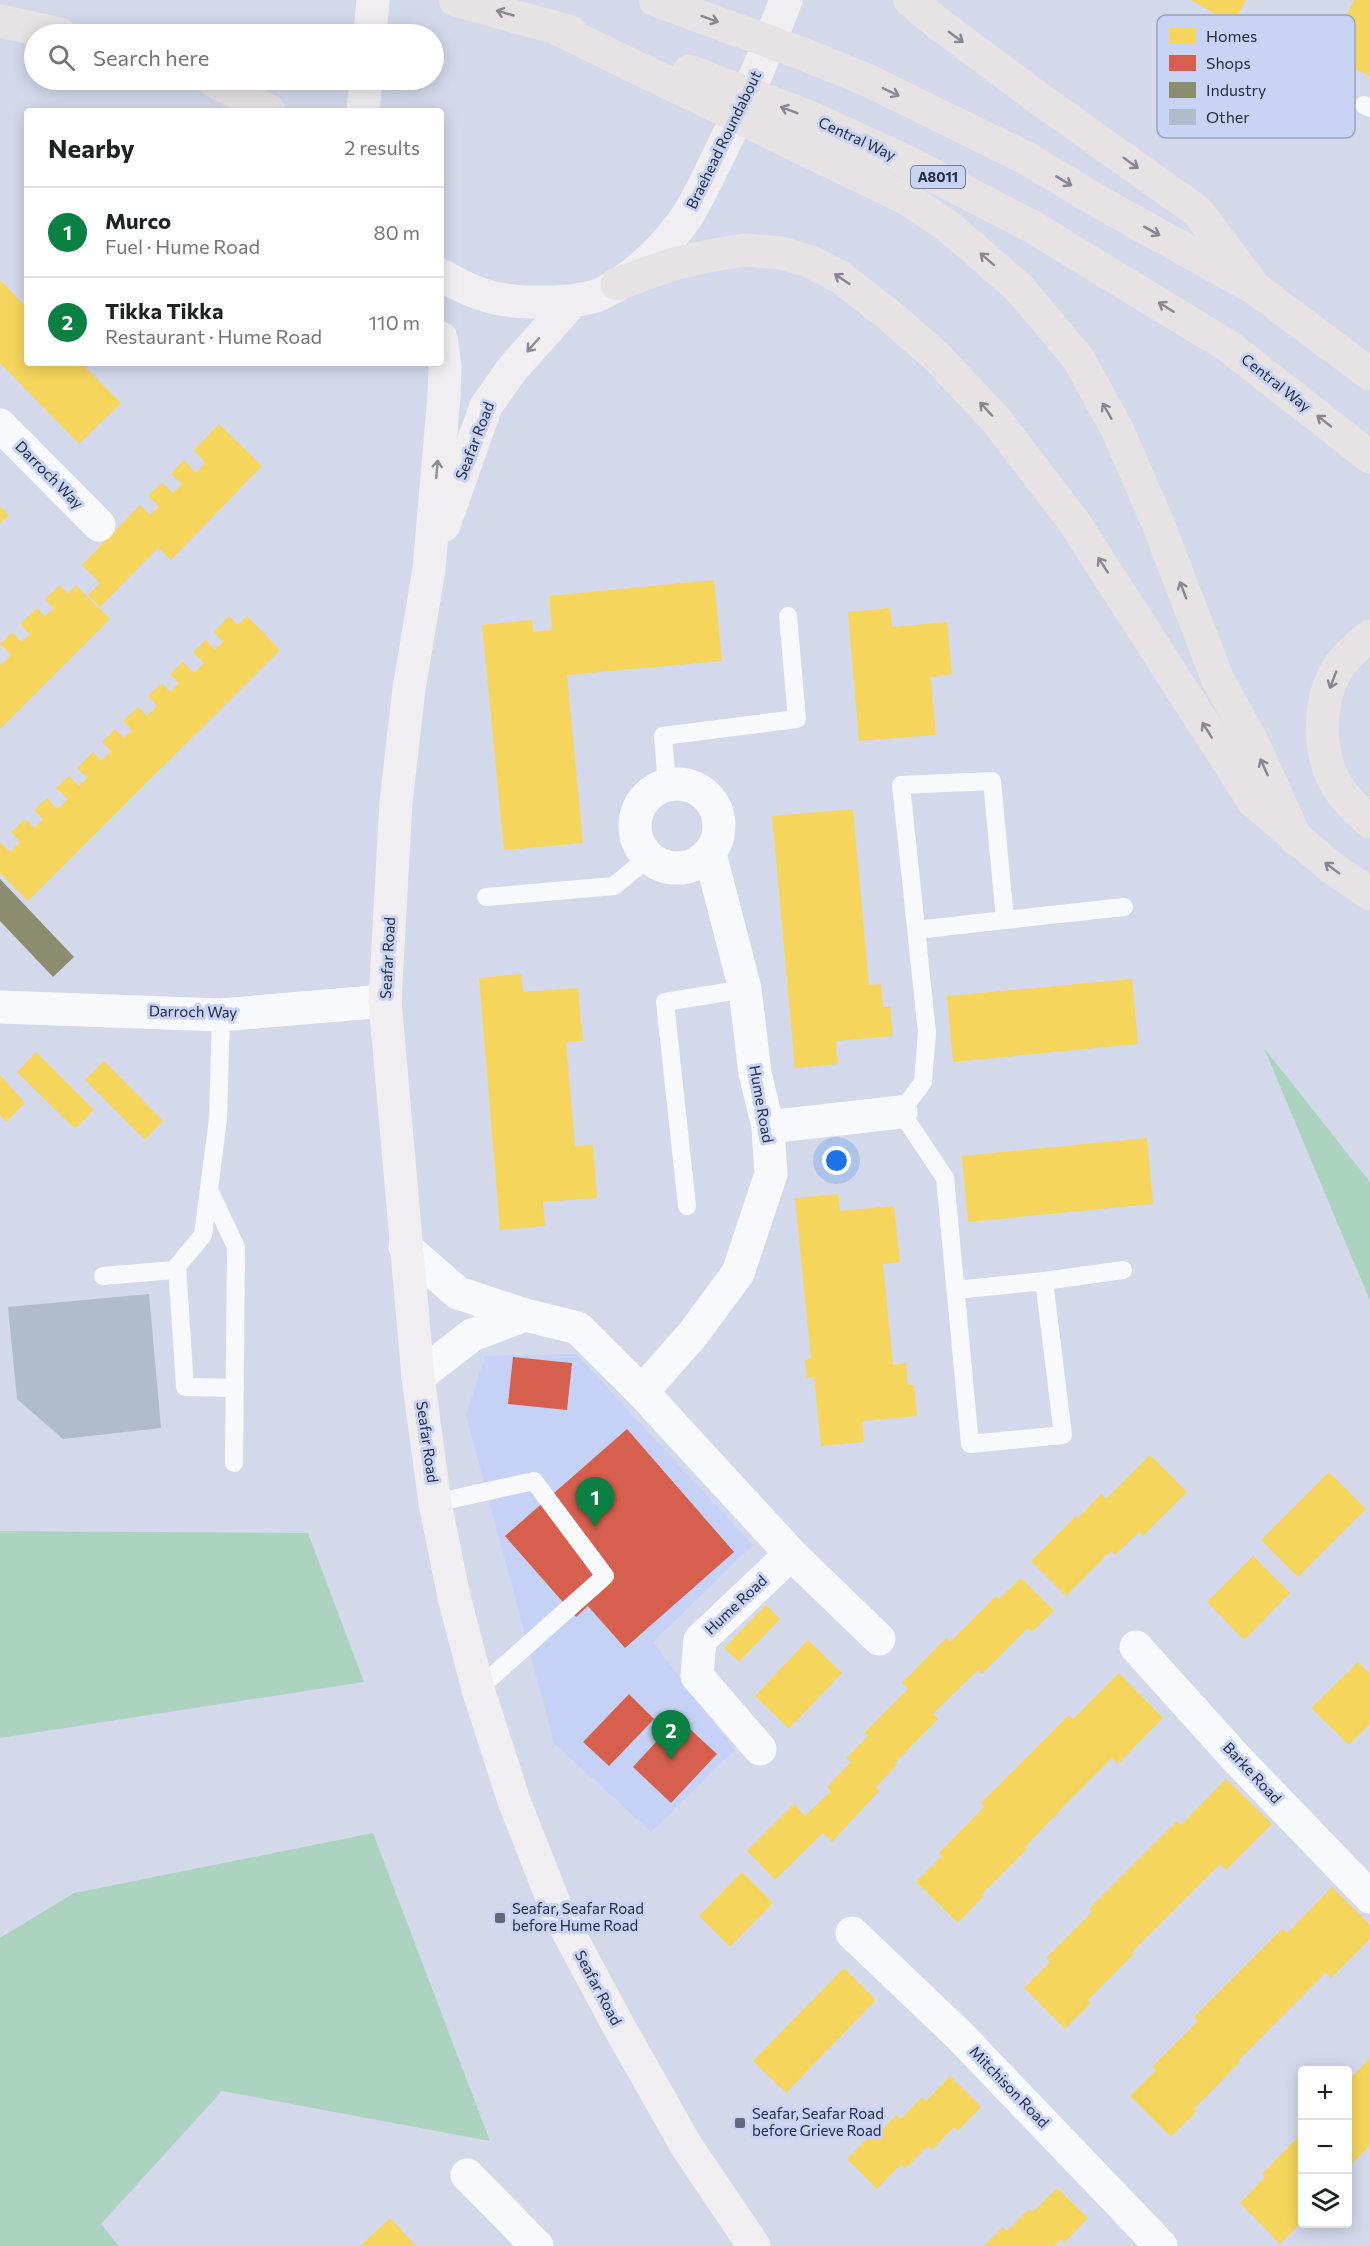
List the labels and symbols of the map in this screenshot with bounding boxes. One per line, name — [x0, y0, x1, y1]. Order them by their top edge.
one-way arrow — [496, 7, 515, 18]
one-way arrow — [700, 15, 719, 26]
legend — [1157, 15, 1355, 138]
text: Homes — [1206, 26, 1257, 45]
one-way arrow — [948, 30, 964, 43]
text: Shops — [1206, 53, 1251, 72]
street label: Braehead Roundabout — [682, 68, 764, 212]
text: Industry — [1206, 80, 1266, 99]
one-way arrow — [882, 86, 900, 98]
one-way arrow — [780, 103, 799, 114]
text: Other — [1206, 107, 1250, 126]
street label: Central Way — [816, 112, 899, 164]
one-way arrow — [1122, 157, 1138, 170]
road number: A8011 — [911, 166, 965, 188]
one-way arrow — [1055, 175, 1072, 187]
one-way arrow — [1143, 225, 1160, 237]
one-way arrow — [980, 252, 995, 266]
one-way arrow — [834, 273, 850, 285]
one-way arrow — [1158, 301, 1175, 313]
one-way arrow — [526, 337, 540, 352]
street label: Central Way — [1238, 349, 1315, 415]
street label: Seafar Road — [451, 399, 497, 482]
one-way arrow — [979, 402, 993, 417]
one-way arrow — [1100, 402, 1112, 419]
one-way arrow — [1316, 414, 1332, 427]
street label: Darroch Way — [12, 437, 87, 512]
one-way arrow — [432, 459, 443, 479]
one-way arrow — [1096, 557, 1108, 574]
one-way arrow — [1176, 581, 1187, 600]
one-way arrow — [1327, 670, 1338, 689]
one-way arrow — [1200, 722, 1212, 739]
one-way arrow — [1257, 758, 1269, 776]
one-way arrow — [1324, 862, 1340, 875]
street label: Seafar Road — [376, 916, 398, 999]
street label: Darroch Way — [149, 1001, 238, 1021]
street label: Hume Road — [746, 1064, 778, 1144]
your location — [822, 1146, 851, 1175]
street label: Seafar Road — [413, 1400, 443, 1484]
pin: 1 — [576, 1478, 614, 1527]
street label: Hume Road — [700, 1571, 770, 1638]
pin: 2 — [652, 1710, 690, 1760]
street label: Barke Road — [1220, 1738, 1286, 1807]
place label: Seafar, Seafar Road before Hume Road — [512, 1899, 644, 1934]
marker: Seafar, Seafar Road before Hume Road — [493, 1911, 507, 1925]
street label: Seafar Road — [572, 1947, 626, 2028]
street label: Mitchison Road — [966, 2042, 1053, 2131]
place label: Seafar, Seafar Road before Grieve Road — [752, 2104, 884, 2139]
marker: Seafar, Seafar Road before Grieve Road — [733, 2116, 747, 2130]

